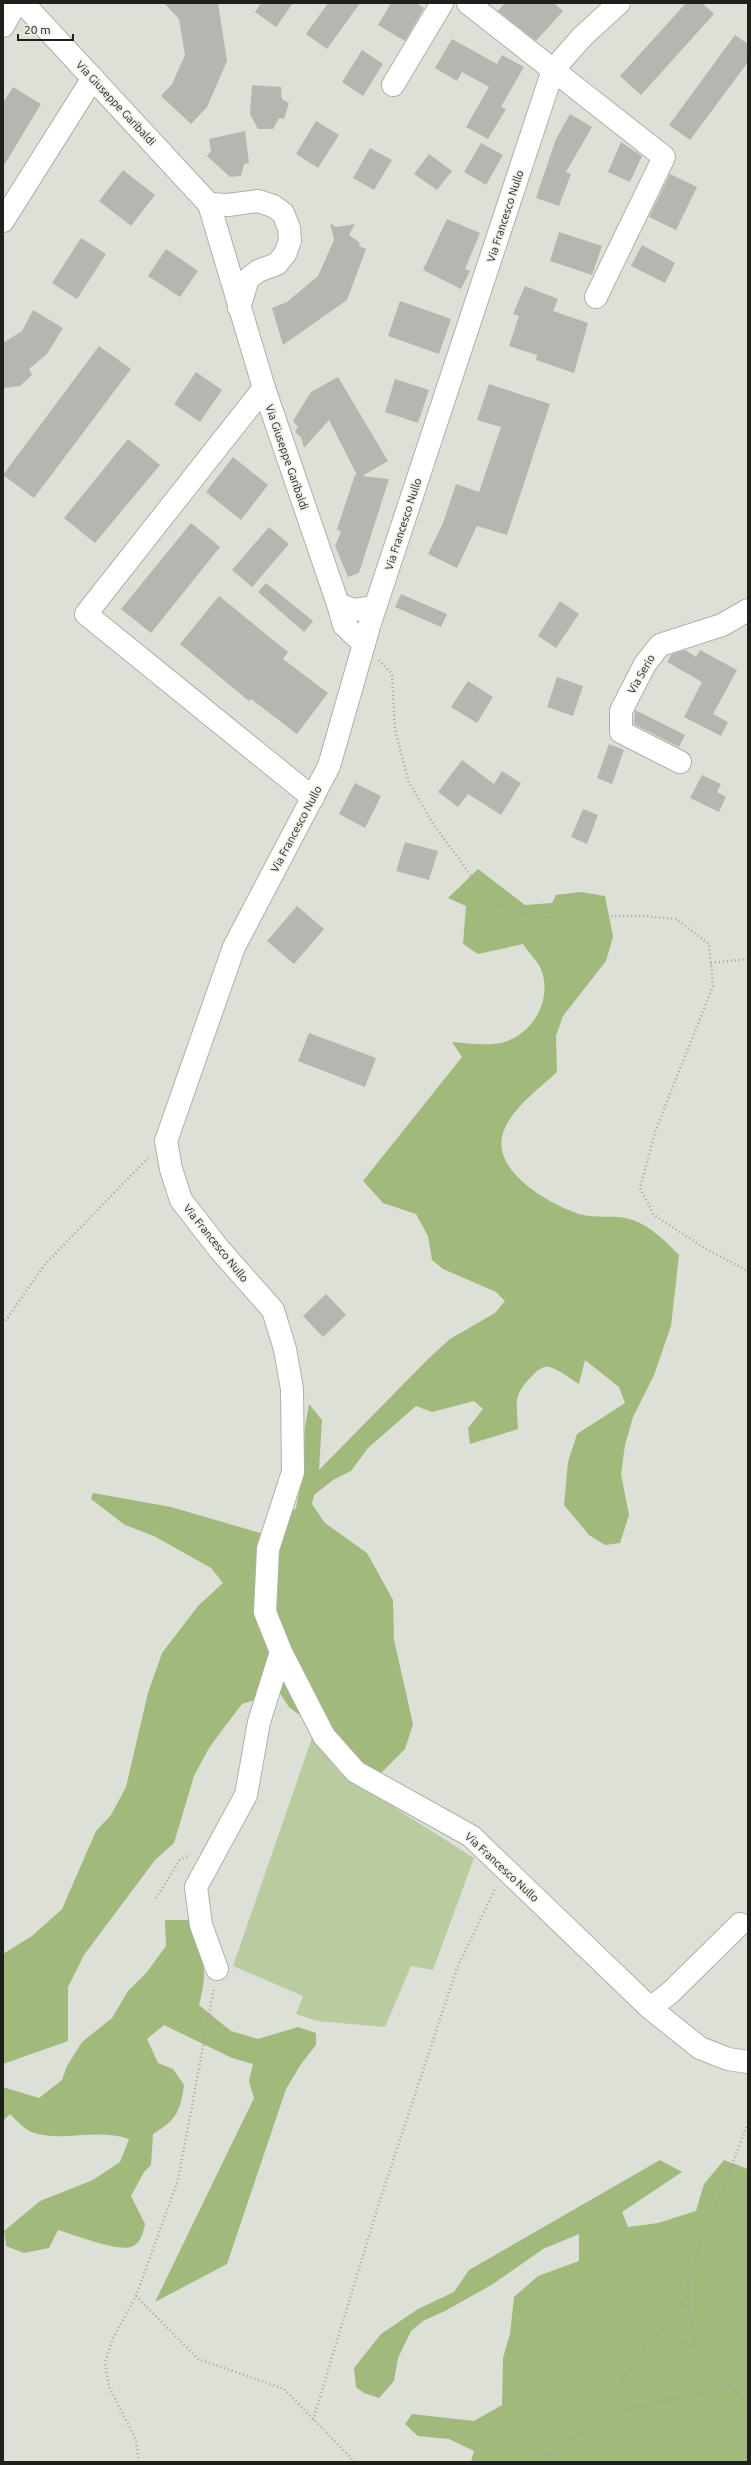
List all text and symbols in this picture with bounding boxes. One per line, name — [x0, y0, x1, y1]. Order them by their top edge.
scale bar — [18, 16, 73, 42]
text: 20 m — [24, 23, 51, 36]
street label: Via Giuseppe Garibaldi — [74, 58, 158, 148]
street label: Via Francesco Nullo — [484, 168, 526, 264]
street label: Via Giuseppe Garibaldi — [263, 403, 311, 511]
street label: Via Francesco Nullo — [382, 476, 424, 572]
street label: Via Serio — [625, 652, 657, 696]
street label: Via Francesco Nullo — [268, 784, 324, 874]
street label: Via Francesco Nullo — [181, 1202, 251, 1284]
street label: Via Francesco Nullo — [463, 1830, 541, 1904]

